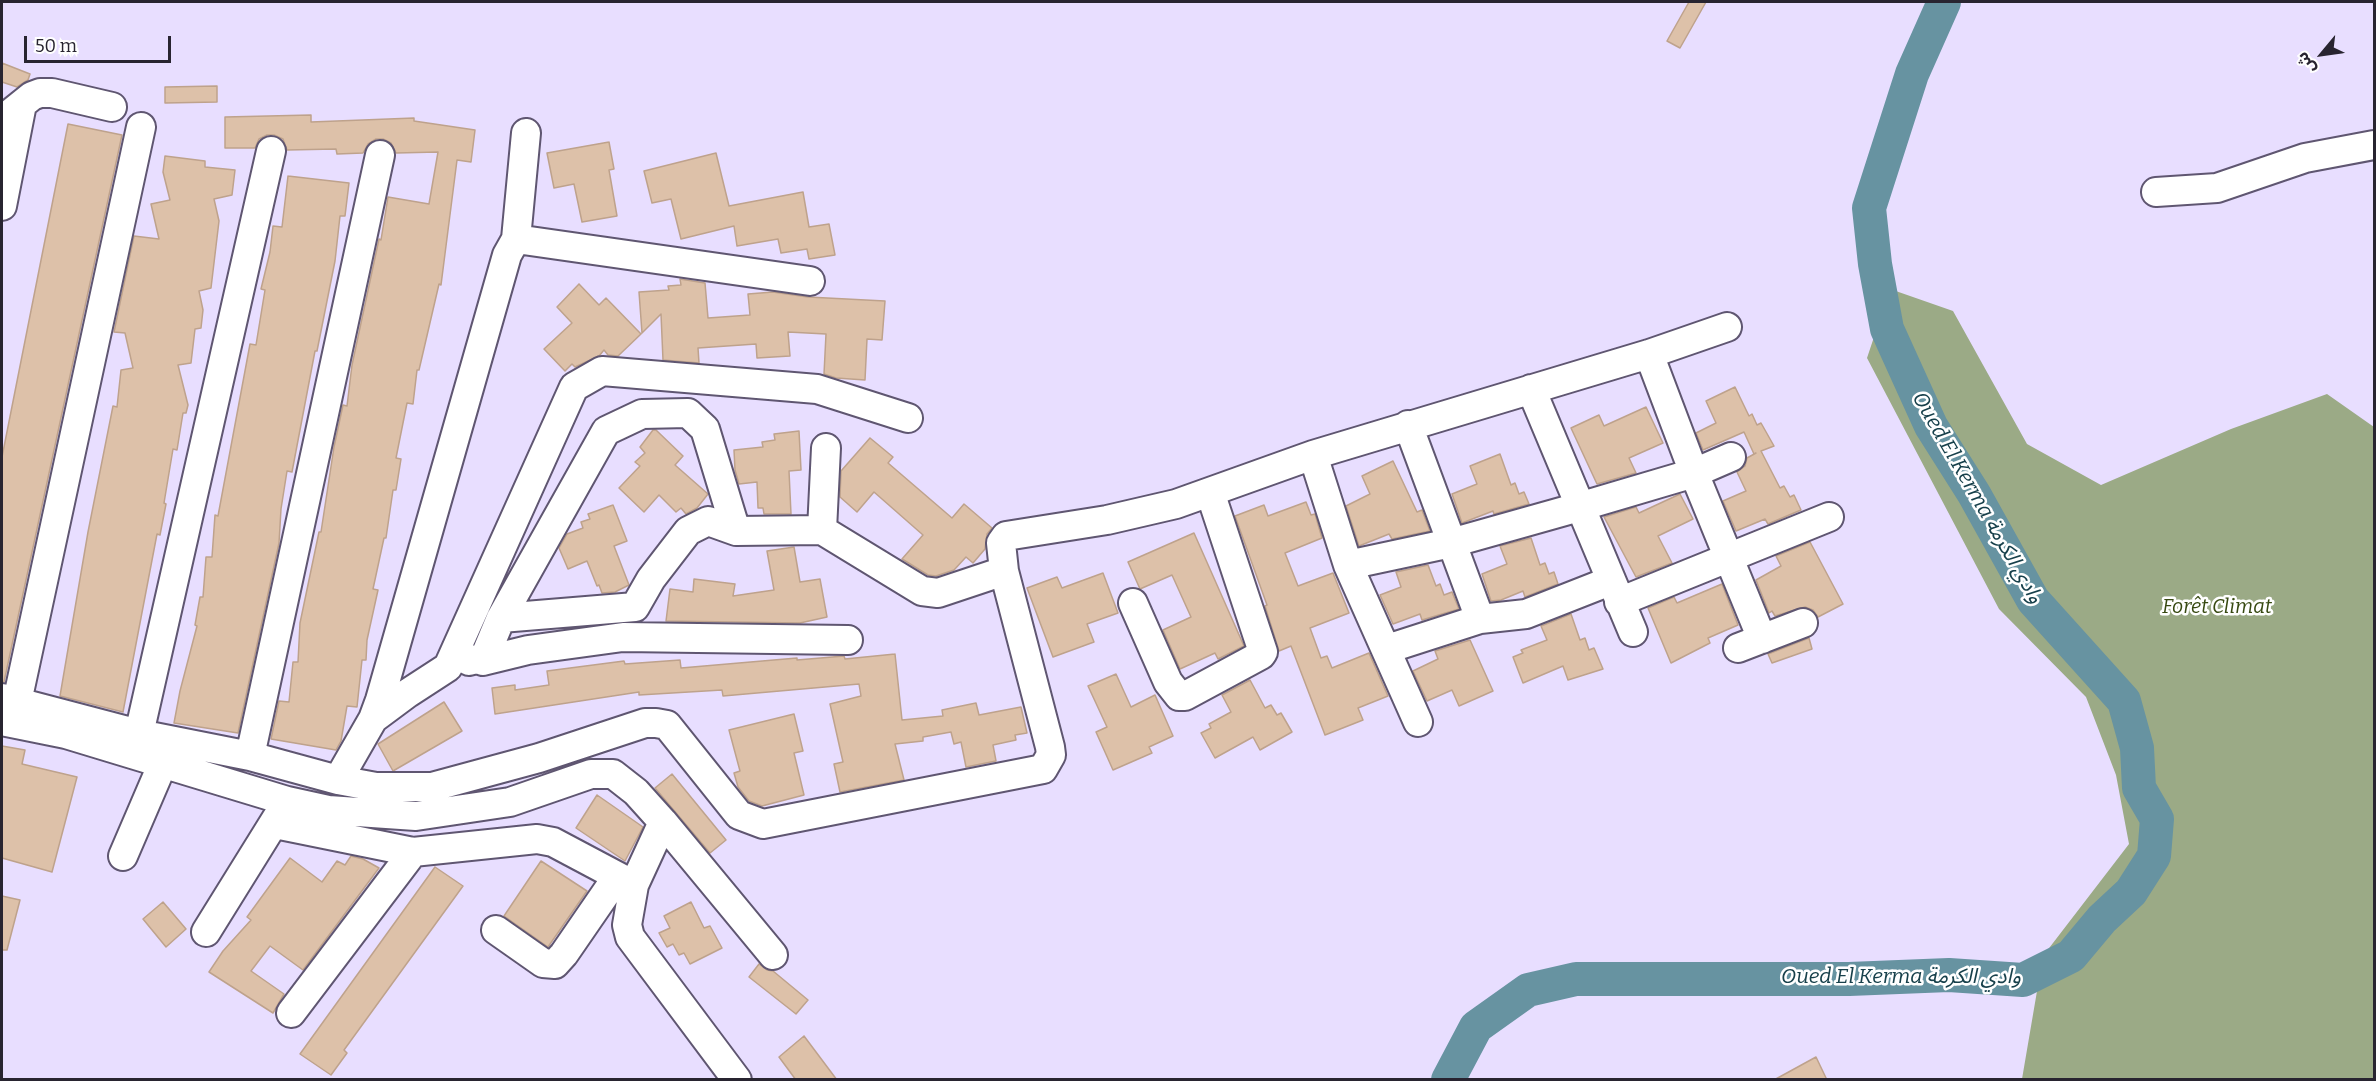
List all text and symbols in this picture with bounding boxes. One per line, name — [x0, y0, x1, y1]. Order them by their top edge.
scale bar — [27, 24, 174, 62]
north arrow — [2292, 24, 2352, 84]
text: 50 m — [35, 35, 77, 57]
text: ش — [2292, 49, 2319, 77]
water label: Oued El Kerma وادي الكرمة — [1906, 388, 2048, 608]
park label: Forêt Climat — [2162, 595, 2272, 619]
water label: Oued El Kerma وادي الكرمة — [1781, 964, 2021, 990]

